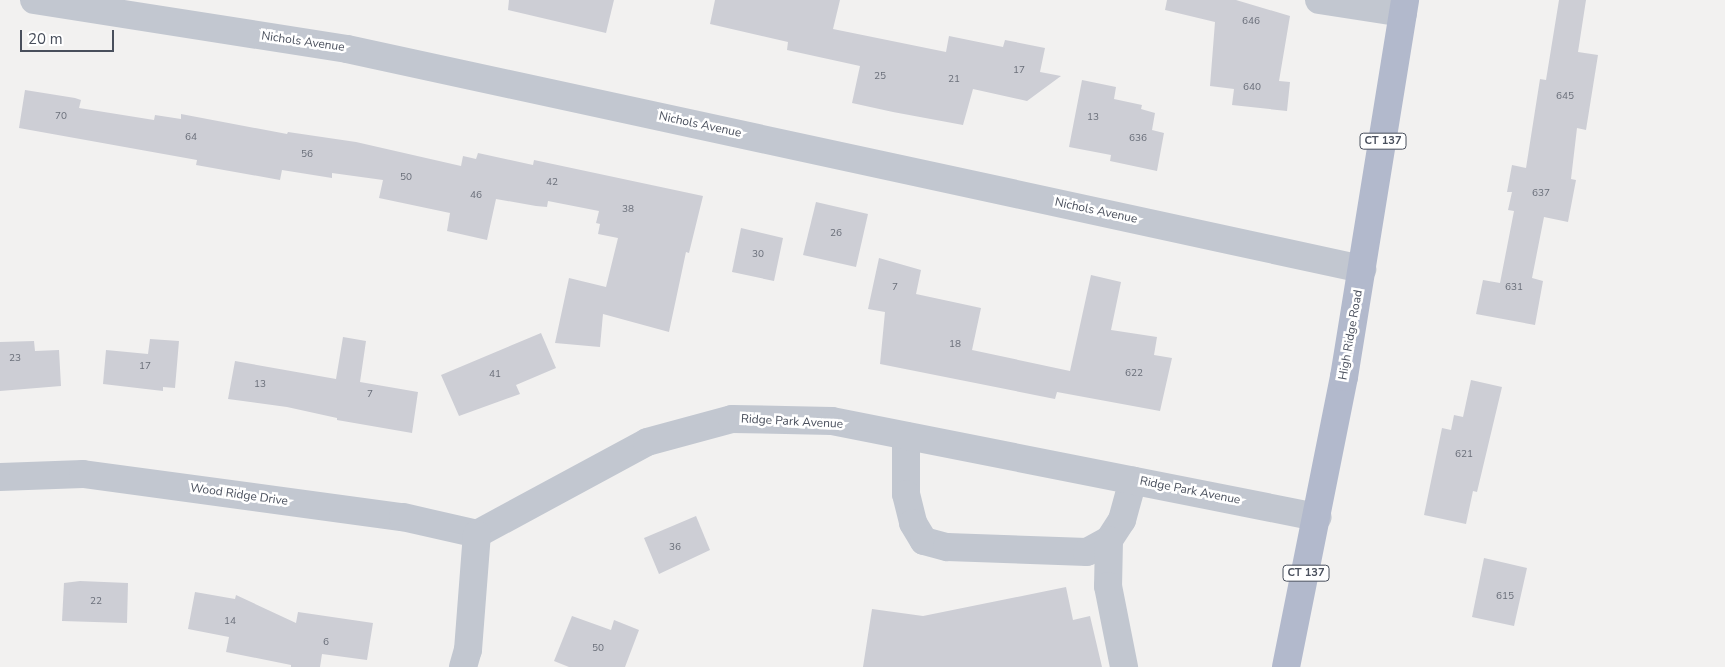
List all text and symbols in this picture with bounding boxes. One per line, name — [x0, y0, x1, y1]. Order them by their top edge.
house number: 646 — [1242, 16, 1260, 28]
scale bar — [22, 20, 116, 52]
text: 20 m — [28, 29, 63, 49]
street label: Nichols Avenue — [260, 29, 346, 55]
house number: 17 — [1013, 65, 1025, 77]
house number: 25 — [874, 71, 886, 83]
house number: 21 — [948, 74, 960, 86]
house number: 640 — [1243, 82, 1261, 94]
house number: 645 — [1556, 91, 1574, 103]
street label: Nichols Avenue — [657, 109, 743, 141]
house number: 70 — [55, 111, 67, 123]
house number: 13 — [1087, 112, 1099, 124]
house number: 64 — [185, 132, 197, 144]
road number: CT 137 — [1359, 132, 1407, 150]
house number: 636 — [1129, 133, 1147, 145]
house number: 56 — [301, 149, 313, 161]
house number: 50 — [400, 172, 412, 184]
house number: 42 — [546, 177, 558, 189]
house number: 637 — [1532, 188, 1550, 200]
house number: 46 — [470, 190, 482, 202]
street label: Nichols Avenue — [1053, 195, 1139, 227]
house number: 38 — [622, 204, 634, 216]
house number: 26 — [830, 228, 842, 240]
house number: 30 — [752, 249, 764, 261]
house number: 7 — [892, 282, 898, 294]
house number: 631 — [1505, 282, 1523, 294]
street label: High Ridge Road — [1336, 289, 1366, 381]
house number: 18 — [949, 339, 961, 351]
house number: 23 — [9, 353, 21, 365]
house number: 17 — [139, 361, 151, 373]
house number: 622 — [1125, 368, 1143, 380]
house number: 41 — [489, 369, 501, 381]
house number: 13 — [254, 379, 266, 391]
house number: 7 — [367, 389, 373, 401]
street label: Ridge Park Avenue — [741, 412, 843, 432]
house number: 621 — [1455, 449, 1473, 461]
street label: Ridge Park Avenue — [1138, 474, 1242, 508]
street label: Wood Ridge Drive — [189, 481, 289, 509]
house number: 36 — [669, 542, 681, 554]
road number: CT 137 — [1282, 564, 1330, 582]
house number: 615 — [1496, 591, 1514, 603]
house number: 22 — [90, 596, 102, 608]
house number: 14 — [224, 616, 236, 628]
house number: 6 — [323, 637, 329, 649]
house number: 50 — [592, 643, 604, 655]

